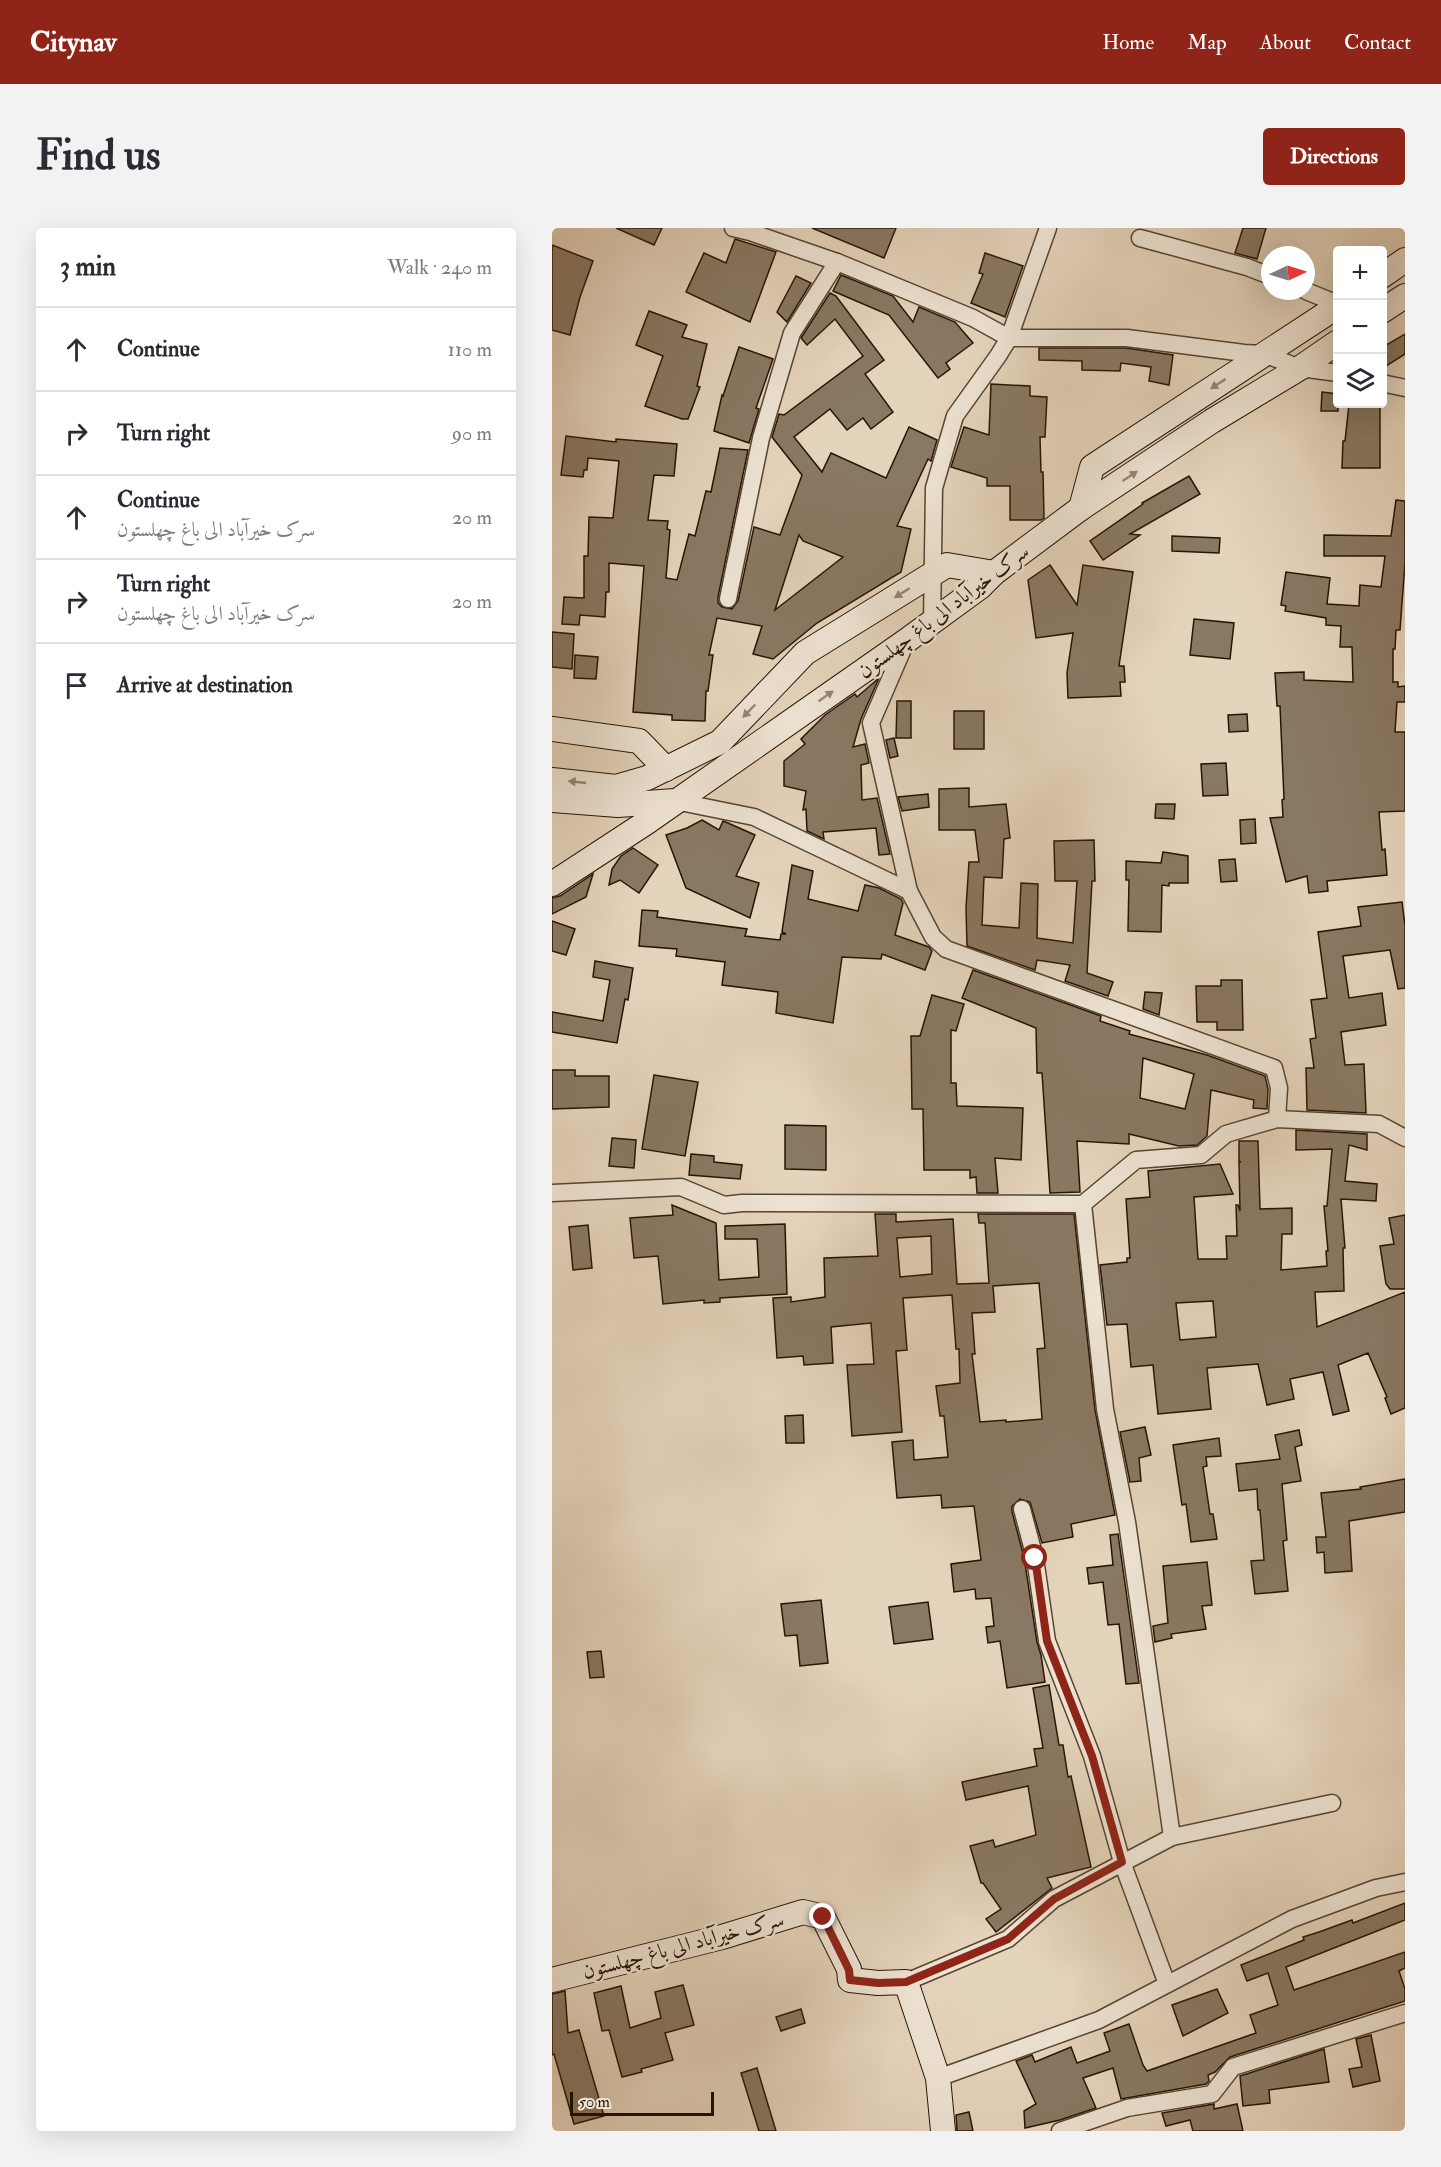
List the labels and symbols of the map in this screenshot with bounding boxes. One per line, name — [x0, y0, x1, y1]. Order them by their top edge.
north arrow — [1261, 246, 1315, 300]
one-way arrow — [1211, 378, 1227, 390]
one-way arrow — [1121, 470, 1138, 481]
street label: سرک خیرآباد الی باغ چهلستون — [852, 538, 1037, 688]
one-way arrow — [894, 587, 910, 598]
one-way arrow — [818, 691, 835, 702]
one-way arrow — [742, 704, 756, 719]
one-way arrow — [567, 778, 586, 787]
route start — [1021, 1544, 1047, 1570]
route end — [809, 1903, 835, 1929]
street label: سرک خیرآباد الی باغ چهلستون — [579, 1906, 788, 1989]
scale bar — [570, 2089, 714, 2116]

